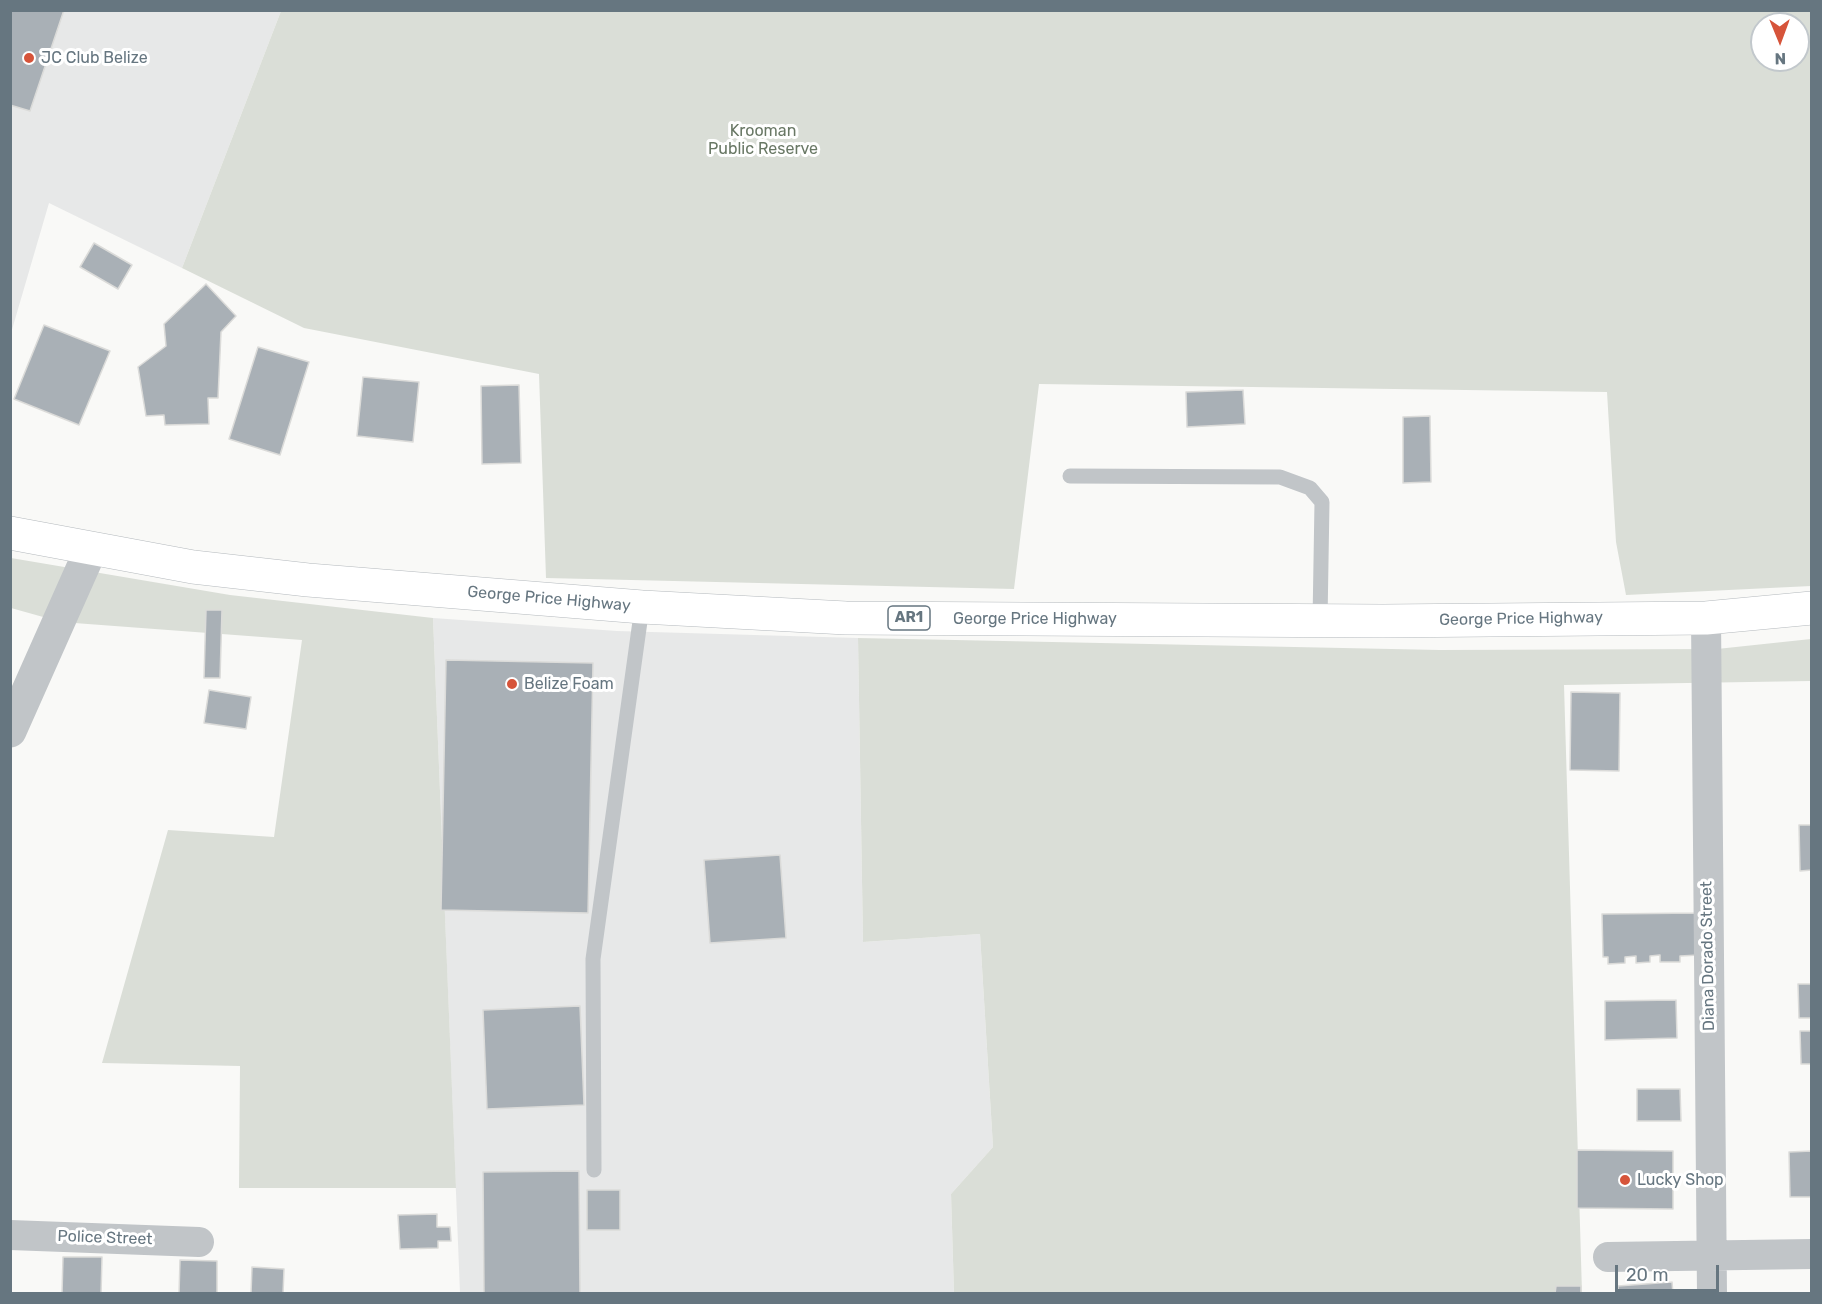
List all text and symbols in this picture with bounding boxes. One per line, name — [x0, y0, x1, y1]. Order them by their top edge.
north arrow — [1750, 12, 1810, 72]
place label: JC Club Belize — [41, 48, 148, 68]
text: N — [1774, 49, 1786, 68]
marker: JC Club Belize — [22, 51, 36, 65]
park label: Krooman Public Reserve — [708, 121, 818, 159]
street label: George Price Highway — [467, 582, 631, 616]
road number: AR1 — [888, 606, 930, 630]
street label: George Price Highway — [1439, 608, 1603, 630]
street label: George Price Highway — [953, 609, 1117, 629]
place label: Belize Foam — [524, 674, 614, 694]
marker: Belize Foam — [505, 677, 519, 691]
street label: Diana Dorado Street — [1697, 881, 1719, 1031]
place label: Lucky Shop — [1637, 1170, 1724, 1190]
marker: Lucky Shop — [1618, 1173, 1632, 1187]
street label: Police Street — [57, 1227, 153, 1249]
scale bar — [1618, 1253, 1722, 1291]
text: 20 m — [1626, 1264, 1668, 1286]

